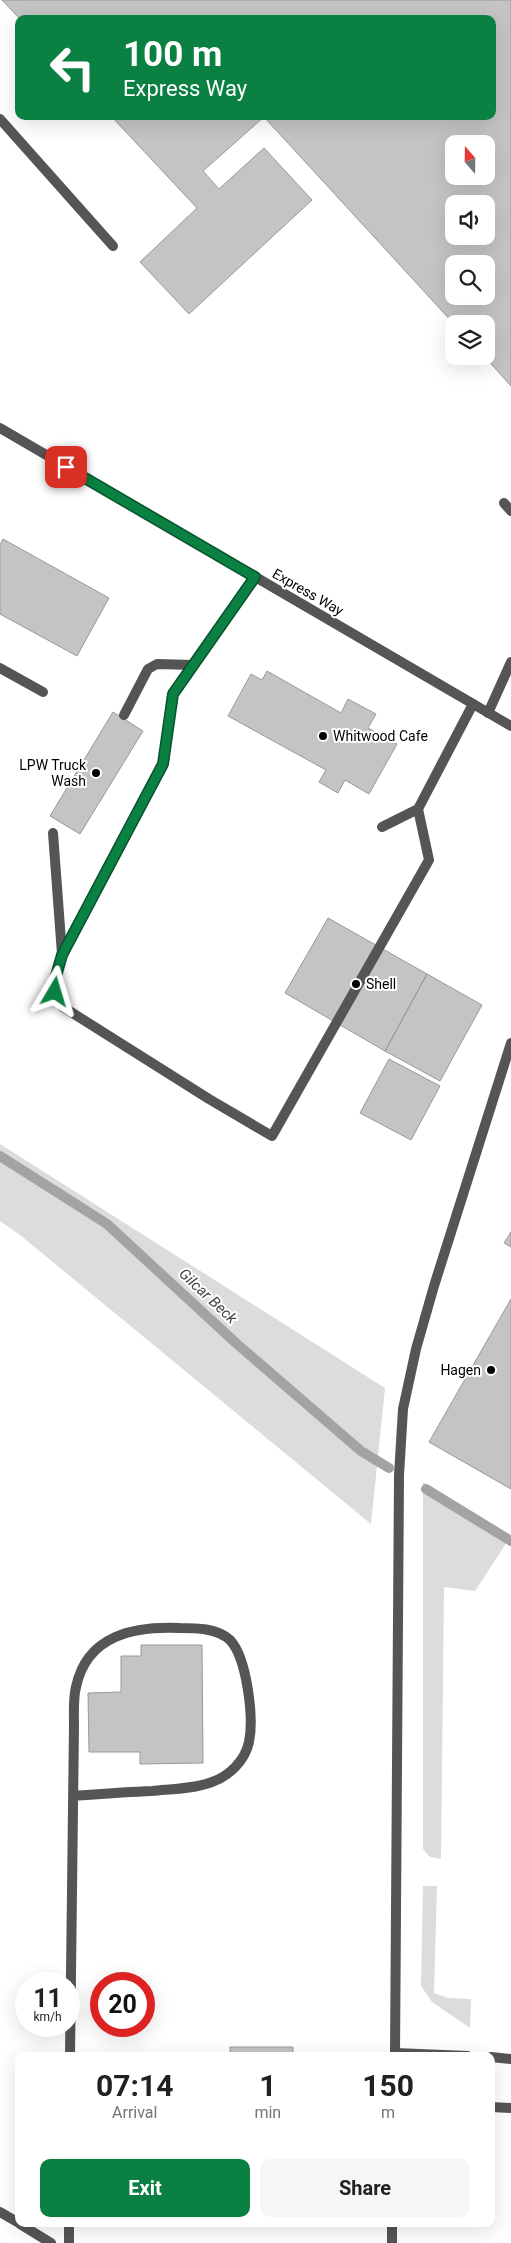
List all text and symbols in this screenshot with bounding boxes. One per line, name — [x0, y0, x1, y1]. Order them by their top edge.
text: 100 m — [123, 34, 222, 75]
icon: left — [40, 35, 105, 100]
text: Express Way — [123, 76, 247, 101]
north arrow — [445, 135, 495, 185]
map controls — [445, 135, 495, 365]
button: sound — [445, 195, 495, 245]
button: search — [445, 255, 495, 305]
button: layers — [445, 315, 495, 365]
pin — [45, 446, 87, 488]
icon: arrive — [52, 453, 80, 481]
street label: Express Way — [270, 565, 347, 619]
place label: Whitwood Cafe — [333, 728, 428, 744]
marker: Whitwood Cafe — [317, 730, 329, 742]
place label: LPW Truck Wash — [19, 757, 87, 789]
marker: LPW Truck Wash — [90, 767, 102, 779]
position arrow — [28, 965, 80, 1017]
place label: Shell — [366, 976, 396, 992]
marker: Shell — [350, 978, 362, 990]
water label: Gilcar Beck — [175, 1265, 241, 1328]
place label: Hagen — [440, 1362, 481, 1378]
marker: Hagen — [485, 1364, 497, 1376]
speed limit sign: 20 — [90, 1972, 155, 2037]
text: 11 — [33, 1984, 62, 2013]
text: km/h — [33, 2010, 62, 2024]
text: 07:14 — [96, 2068, 173, 2103]
text: 1 — [259, 2068, 276, 2103]
text: 150 — [362, 2068, 414, 2103]
text: Arrival — [112, 2103, 157, 2122]
text: min — [254, 2103, 281, 2122]
text: m — [381, 2103, 395, 2122]
button: Exit — [40, 2159, 250, 2217]
button: Share — [260, 2159, 470, 2217]

